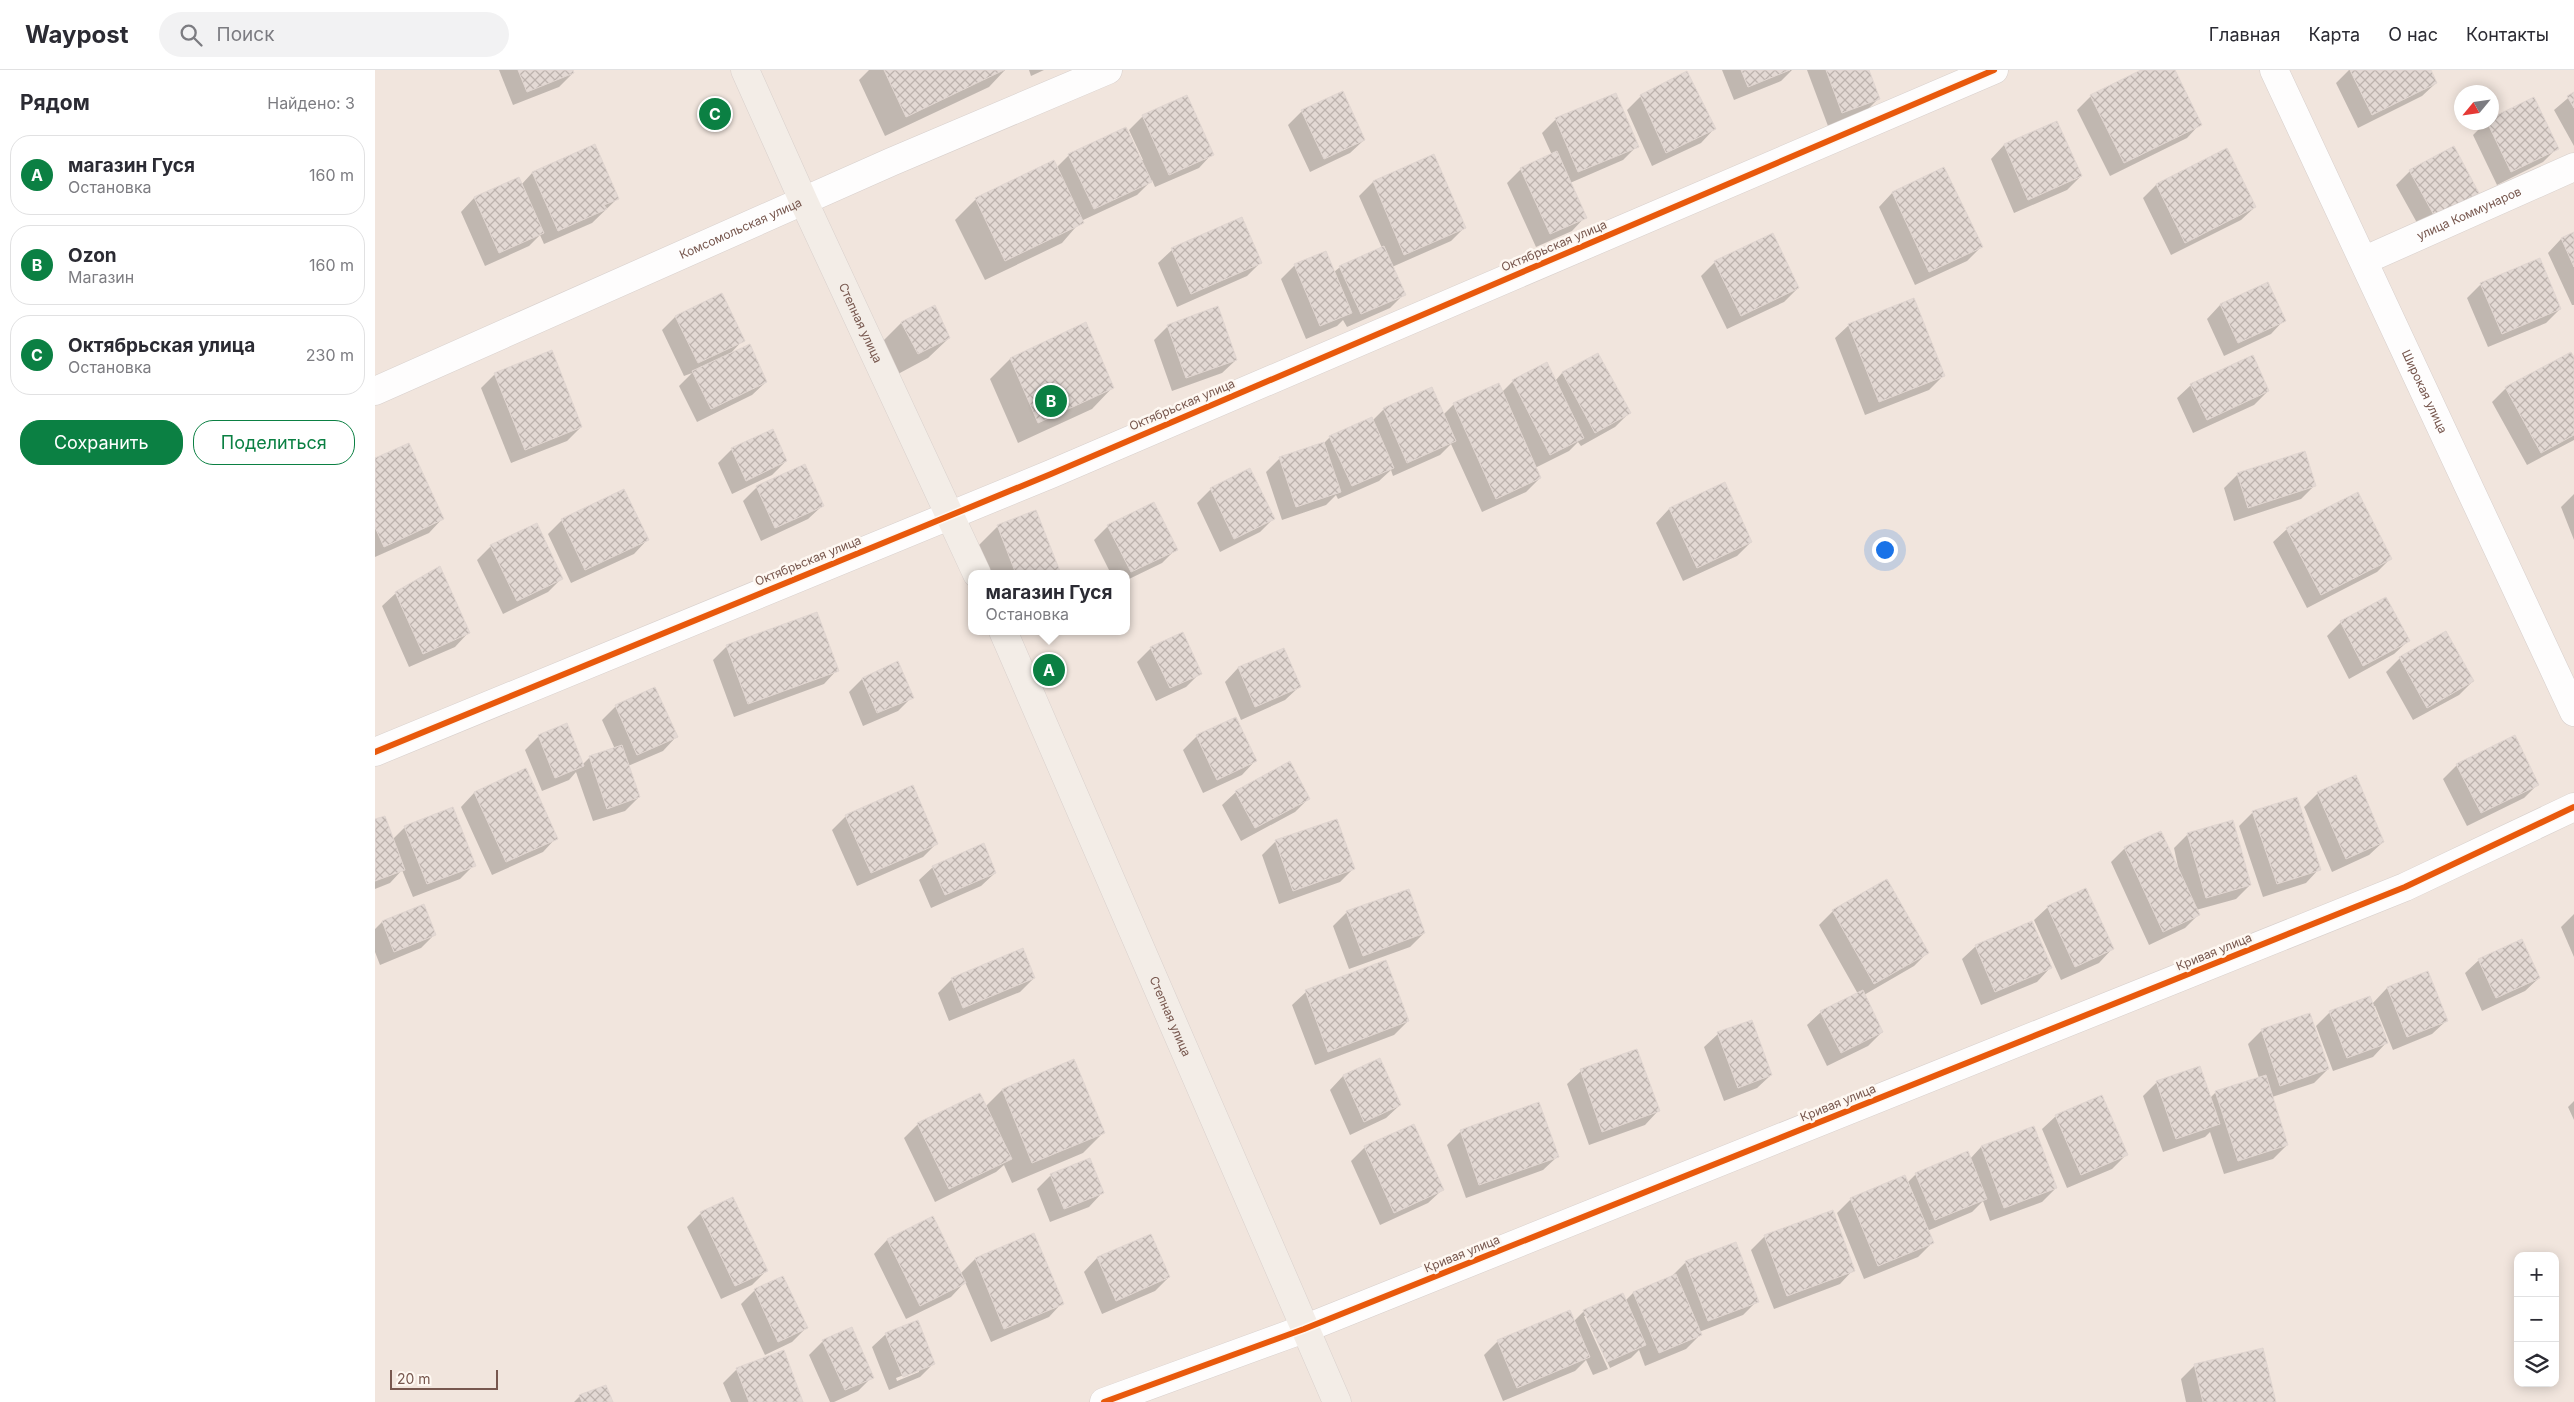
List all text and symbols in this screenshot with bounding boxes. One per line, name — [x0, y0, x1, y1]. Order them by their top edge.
search box — [159, 12, 509, 57]
text: Waypost — [25, 20, 129, 49]
icon: search — [177, 21, 205, 49]
text: Поиск — [217, 23, 274, 46]
text: Главная — [2209, 24, 2280, 45]
text: Карта — [2308, 24, 2360, 45]
text: О нас — [2388, 24, 2438, 45]
text: Контакты — [2466, 24, 2549, 45]
north arrow — [2454, 85, 2499, 130]
text: Рядом — [20, 90, 90, 115]
text: Найдено: 3 — [267, 93, 355, 113]
pin: C — [699, 95, 731, 133]
text: магазин Гуся — [68, 154, 195, 177]
text: A — [31, 165, 43, 185]
text: 160 m — [309, 165, 354, 185]
text: Остановка — [68, 177, 152, 197]
street label: улица Коммунаров — [2414, 183, 2524, 243]
street label: Комсомольская улица — [677, 195, 804, 262]
street label: Октябрьская улица — [1499, 216, 1609, 275]
text: Ozon — [68, 244, 117, 267]
text: B — [32, 255, 42, 275]
text: 160 m — [309, 255, 354, 275]
text: Магазин — [68, 267, 134, 287]
street label: Степная улица — [836, 280, 886, 365]
text: Октябрьская улица — [68, 334, 255, 357]
text: C — [31, 345, 43, 365]
text: 230 m — [306, 345, 354, 365]
street label: Широкая улица — [2399, 347, 2451, 436]
text: Остановка — [68, 357, 152, 377]
street label: Октябрьская улица — [1127, 375, 1237, 434]
pin: B — [1035, 382, 1067, 420]
button: Сохранить — [20, 420, 183, 465]
button: Поделиться — [193, 420, 355, 465]
street label: Октябрьская улица — [752, 532, 863, 589]
your location — [1872, 537, 1898, 563]
popup — [968, 570, 1130, 635]
text: магазин Гуся — [986, 581, 1112, 604]
text: Остановка — [986, 604, 1069, 624]
pin: A — [1033, 651, 1065, 689]
street label: Кривая улица — [2174, 930, 2254, 974]
street label: Степная улица — [1146, 974, 1194, 1059]
street label: Кривая улица — [1798, 1081, 1878, 1125]
street label: Кривая улица — [1422, 1232, 1502, 1276]
map controls — [2514, 1252, 2559, 1387]
button: + — [2514, 1252, 2559, 1297]
button: − — [2514, 1297, 2559, 1342]
button: layers — [2514, 1342, 2559, 1387]
scale bar — [390, 1367, 497, 1390]
text: 20 m — [397, 1370, 431, 1387]

